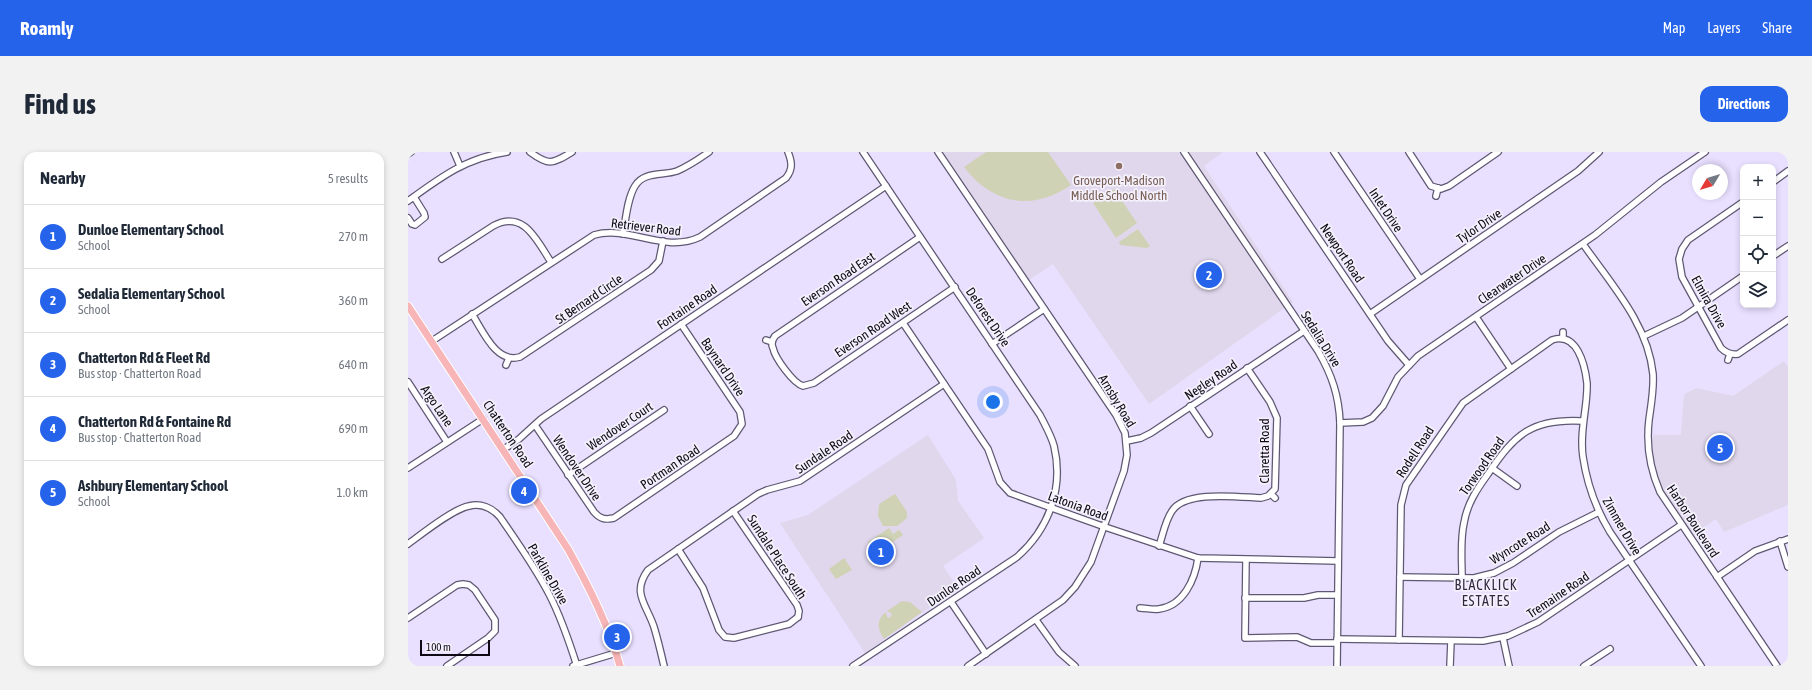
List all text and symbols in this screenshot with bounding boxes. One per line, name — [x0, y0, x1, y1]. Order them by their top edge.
text: Roamly — [20, 17, 74, 39]
text: Map — [1663, 20, 1685, 36]
text: Layers — [1707, 20, 1740, 36]
text: Share — [1762, 20, 1792, 36]
button: Directions — [1700, 86, 1788, 122]
text: Find us — [24, 88, 96, 120]
marker: Groveport-Madison Middle School North — [1114, 161, 1124, 171]
north arrow — [1692, 164, 1728, 200]
map controls — [1740, 164, 1776, 308]
button: + — [1740, 164, 1776, 200]
text: Nearby — [40, 168, 86, 188]
text: 5 results — [328, 171, 368, 186]
place label: Groveport-Madison Middle School North — [1071, 173, 1167, 203]
street label: Inlet Drive — [1366, 185, 1406, 235]
button: − — [1740, 200, 1776, 236]
street label: Tylor Drive — [1454, 206, 1504, 246]
street label: Retriever Road — [610, 215, 682, 239]
text: Dunloe Elementary School — [78, 221, 224, 238]
street label: Newport Road — [1317, 221, 1367, 285]
text: 1 — [50, 229, 56, 244]
text: 270 m — [339, 229, 368, 244]
button: locate — [1740, 236, 1776, 272]
text: School — [78, 238, 110, 253]
street label: Everson Road East — [798, 249, 878, 309]
street label: Clearwater Drive — [1475, 251, 1549, 307]
pin: 2 — [1196, 260, 1222, 290]
street label: St Bernard Circle — [553, 271, 625, 327]
button: layers — [1740, 272, 1776, 308]
street label: Elmira Drive — [1688, 273, 1730, 331]
street label: Fontaine Road — [654, 281, 720, 333]
text: Sedalia Elementary School — [78, 285, 225, 302]
street label: Deforest Drive — [963, 285, 1013, 349]
text: 2 — [50, 293, 56, 308]
text: 360 m — [339, 293, 368, 308]
street label: Everson Road West — [832, 298, 914, 360]
text: School — [78, 302, 110, 317]
street label: Sedalia Drive — [1298, 308, 1344, 370]
street label: Baynard Drive — [698, 335, 748, 399]
text: Chatterton Rd & Fleet Rd — [78, 349, 210, 366]
text: 3 — [50, 357, 56, 372]
text: 640 m — [339, 357, 368, 372]
street label: Negley Road — [1182, 357, 1240, 403]
text: Bus stop · Chatterton Road — [78, 366, 201, 381]
street label: Arnsby Road — [1095, 372, 1139, 430]
street label: Argo Lane — [418, 383, 456, 429]
your location — [983, 392, 1003, 412]
street label: Chatterton Road — [480, 398, 536, 470]
street label: Wendover Court — [584, 398, 656, 453]
text: Chatterton Rd & Fontaine Rd — [78, 413, 231, 430]
street label: Claretta Road — [1257, 418, 1272, 484]
text: 4 — [50, 421, 56, 436]
text: 690 m — [339, 421, 368, 436]
street label: Rodell Road — [1393, 424, 1437, 480]
street label: Sundale Road — [792, 427, 856, 477]
text: Bus stop · Chatterton Road — [78, 430, 201, 445]
street label: Wendover Drive — [550, 433, 604, 504]
pin: 5 — [1707, 433, 1733, 463]
street label: Torwood Road — [1457, 434, 1507, 498]
street label: Portman Road — [638, 442, 702, 492]
pin: 4 — [511, 476, 537, 506]
text: Ashbury Elementary School — [78, 477, 228, 494]
street label: Harbor Boulevard — [1664, 482, 1722, 560]
text: 5 — [50, 485, 56, 500]
text: 1.0 km — [337, 485, 368, 500]
street label: Latonia Road — [1046, 488, 1110, 524]
text: School — [78, 494, 110, 509]
street label: Zimmer Drive — [1599, 494, 1645, 558]
street label: Sundale Place South — [744, 512, 810, 602]
street label: Wyncote Road — [1487, 519, 1553, 567]
pin: 1 — [868, 537, 894, 567]
street label: Parkline Drive — [525, 541, 571, 607]
street label: Dunloe Road — [924, 563, 984, 609]
street label: Tremaine Road — [1524, 569, 1592, 621]
district label: BLACKLICK ESTATES — [1454, 577, 1518, 609]
pin: 3 — [604, 622, 630, 652]
scale bar — [420, 638, 490, 657]
text: 100 m — [426, 641, 451, 653]

